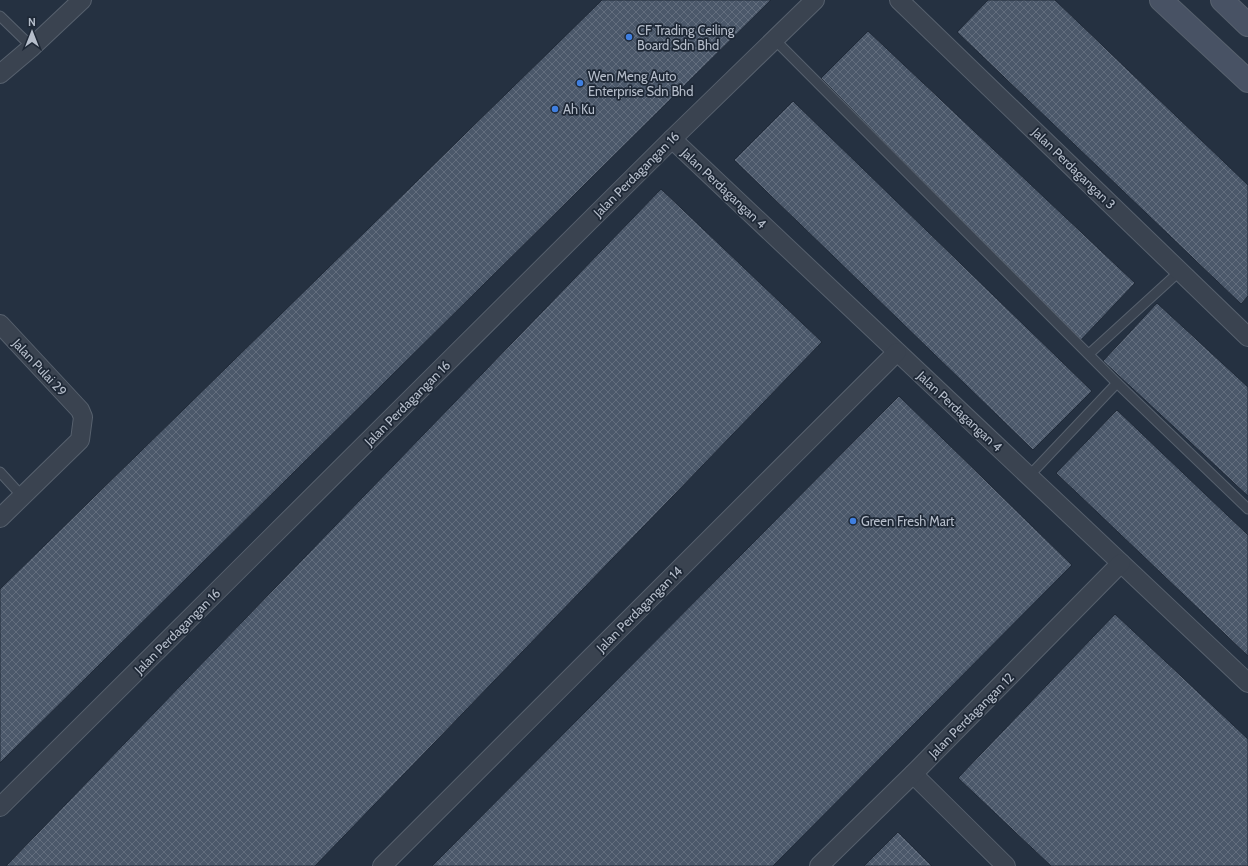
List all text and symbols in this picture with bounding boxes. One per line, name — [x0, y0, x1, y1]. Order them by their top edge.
north arrow — [12, 12, 52, 52]
text: N — [28, 15, 36, 29]
place label: CF Trading Ceiling Board Sdn Bhd — [637, 22, 735, 53]
marker: CF Trading Ceiling Board Sdn Bhd — [624, 32, 634, 42]
place label: Wen Meng Auto Enterprise Sdn Bhd — [588, 68, 693, 99]
marker: Wen Meng Auto Enterprise Sdn Bhd — [575, 78, 585, 88]
place label: Ah Ku — [563, 101, 595, 117]
marker: Ah Ku — [550, 104, 560, 114]
street label: Jalan Perdagangan 3 — [1028, 123, 1119, 212]
street label: Jalan Perdagangan 16 — [589, 128, 682, 221]
street label: Jalan Perdagangan 4 — [677, 144, 770, 232]
street label: Jalan Pulai 29 — [9, 334, 70, 399]
street label: Jalan Perdagangan 16 — [360, 357, 453, 450]
street label: Jalan Perdagangan 4 — [913, 367, 1006, 455]
place label: Green Fresh Mart — [861, 513, 955, 529]
marker: Green Fresh Mart — [848, 516, 858, 526]
street label: Jalan Perdagangan 14 — [592, 562, 686, 656]
street label: Jalan Perdagangan 16 — [130, 585, 223, 678]
street label: Jalan Perdagangan 12 — [924, 669, 1017, 762]

